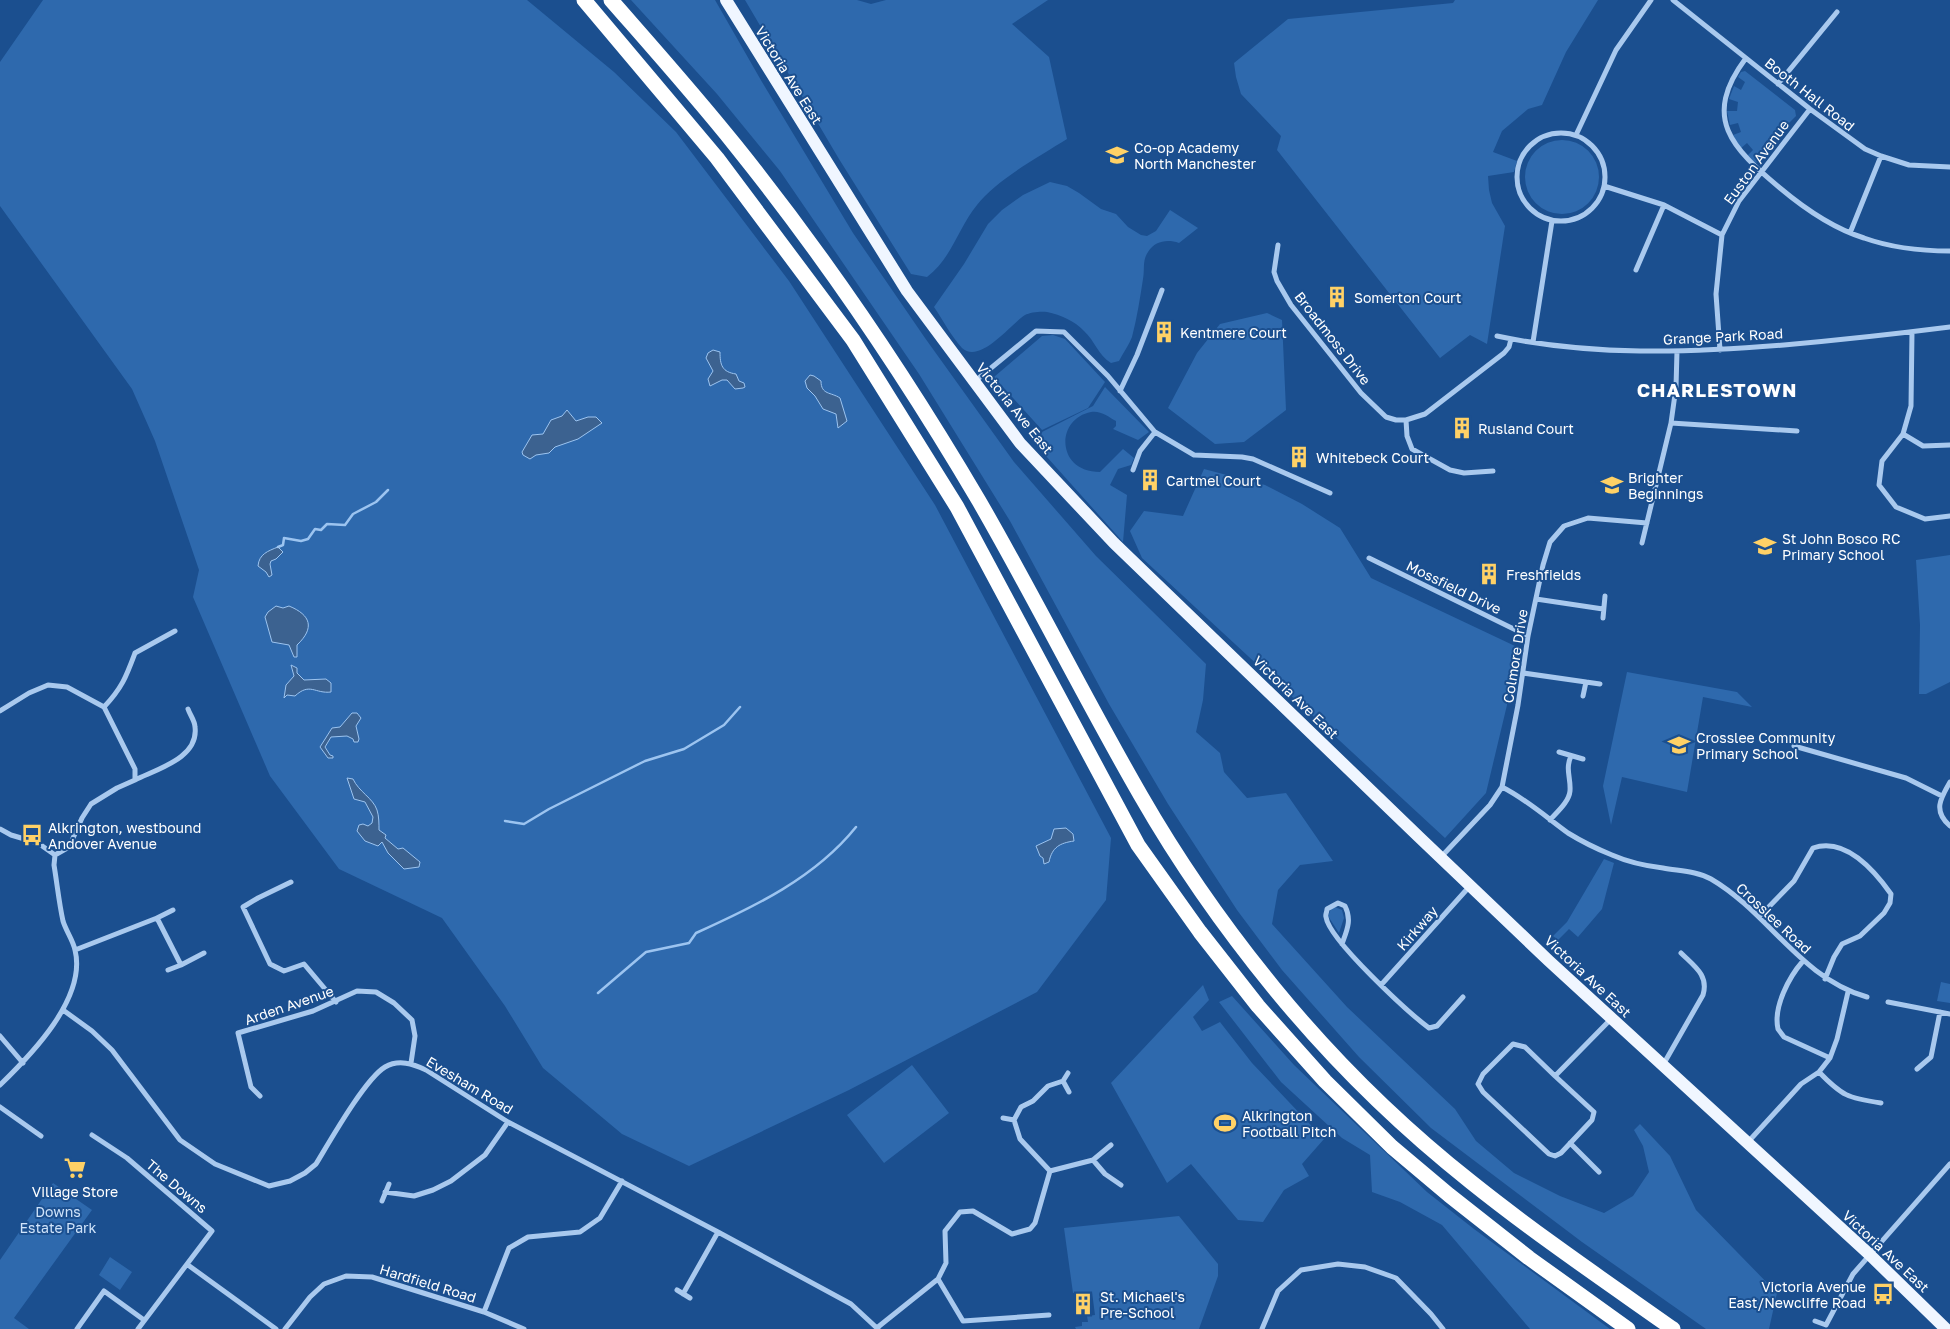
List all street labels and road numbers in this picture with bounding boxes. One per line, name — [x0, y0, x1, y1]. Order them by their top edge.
street label: Victoria Ave East — [752, 23, 826, 127]
street label: Booth Hall Road — [1762, 54, 1858, 134]
street label: Euston Avenue — [1720, 117, 1792, 207]
street label: Broadmoss Drive — [1291, 288, 1375, 388]
street label: Grange Park Road — [1663, 324, 1783, 348]
street label: Victoria Ave East — [973, 359, 1057, 457]
street label: Mossfield Drive — [1404, 557, 1504, 617]
street label: Colmore Drive — [1499, 608, 1531, 704]
street label: Victoria Ave East — [1250, 652, 1342, 742]
street label: Crosslee Road — [1733, 879, 1815, 957]
street label: Kirkway — [1393, 902, 1441, 954]
street label: Victoria Ave East — [1541, 931, 1635, 1021]
street label: Arden Avenue — [242, 982, 336, 1028]
street label: Evesham Road — [424, 1052, 516, 1118]
street label: The Downs — [143, 1156, 211, 1216]
street label: Victoria Ave East — [1839, 1206, 1933, 1296]
street label: Hardfield Road — [378, 1260, 478, 1306]

